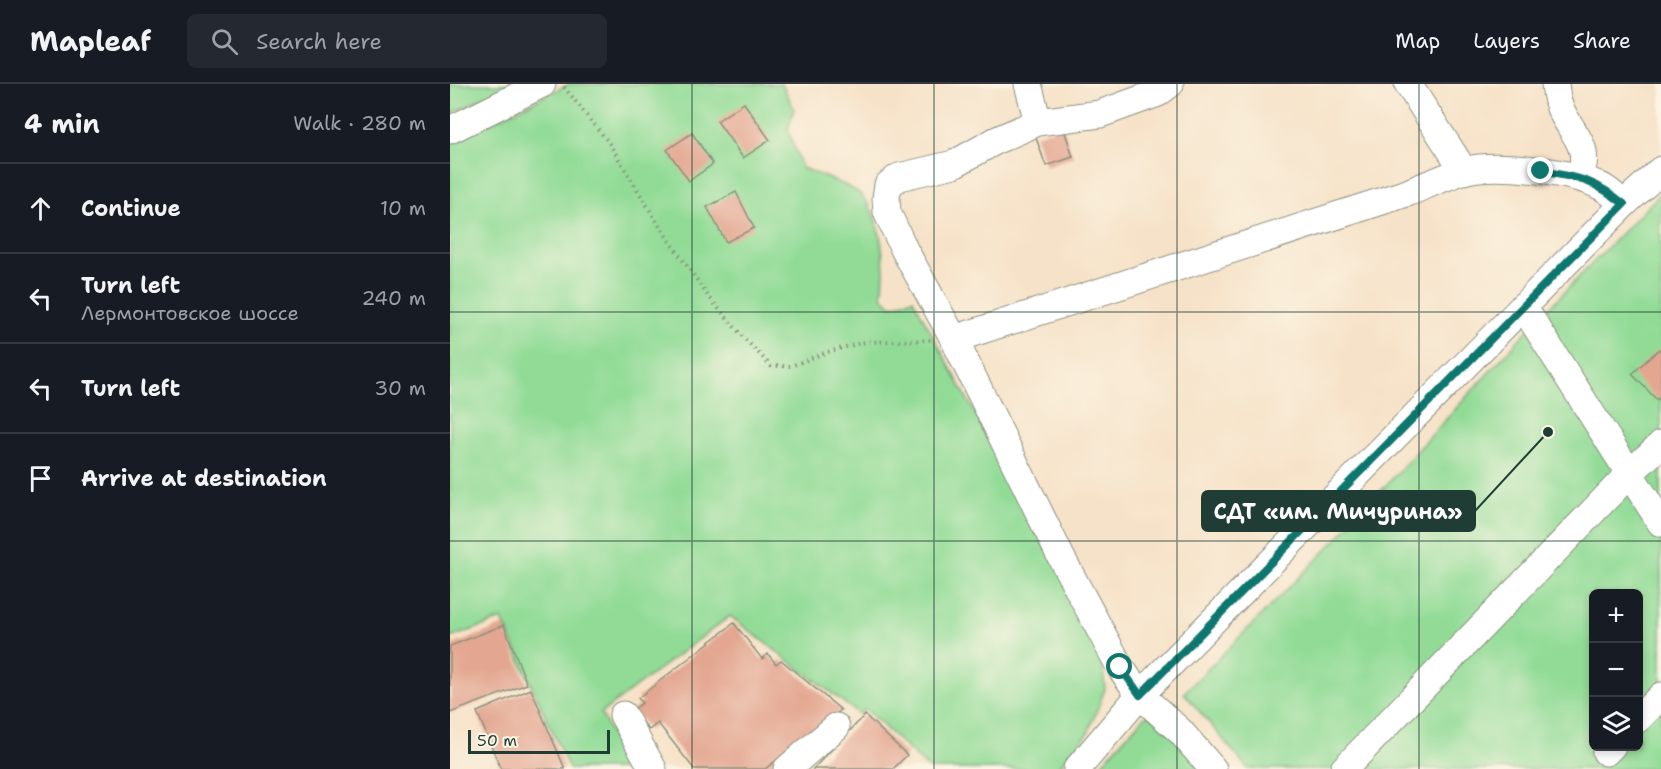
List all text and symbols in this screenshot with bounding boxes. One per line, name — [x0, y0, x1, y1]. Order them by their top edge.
search box — [187, 14, 607, 68]
text: Mapleaf — [30, 22, 151, 60]
icon: search — [208, 25, 241, 58]
text: Search here — [256, 27, 382, 56]
text: Map — [1395, 27, 1440, 55]
text: Layers — [1473, 27, 1540, 55]
text: Share — [1573, 27, 1631, 55]
text: 4 min — [24, 106, 100, 141]
text: Walk · 280 m — [293, 110, 426, 136]
route end — [1527, 157, 1553, 183]
icon: ahead — [24, 192, 57, 225]
text: Continue — [81, 194, 181, 223]
text: 10 m — [380, 195, 426, 221]
text: Turn left — [81, 271, 180, 300]
icon: left — [24, 282, 57, 315]
text: 240 m — [361, 285, 426, 311]
text: Лермонтовское шоссе — [81, 300, 299, 326]
icon: left — [24, 372, 57, 405]
text: Turn left — [81, 374, 180, 403]
text: 30 m — [374, 375, 426, 401]
icon: arrive — [24, 462, 57, 495]
text: Arrive at destination — [81, 464, 327, 493]
callout: СДТ «им. Мичурина» — [1202, 491, 1475, 531]
text: СДТ «им. Мичурина» — [1214, 497, 1463, 526]
map controls — [1589, 589, 1643, 751]
button: + — [1589, 589, 1643, 643]
button: − — [1589, 643, 1643, 697]
route start — [1106, 653, 1132, 679]
button: layers — [1589, 697, 1643, 751]
scale bar — [468, 727, 610, 754]
text: 50 m — [477, 730, 517, 751]

